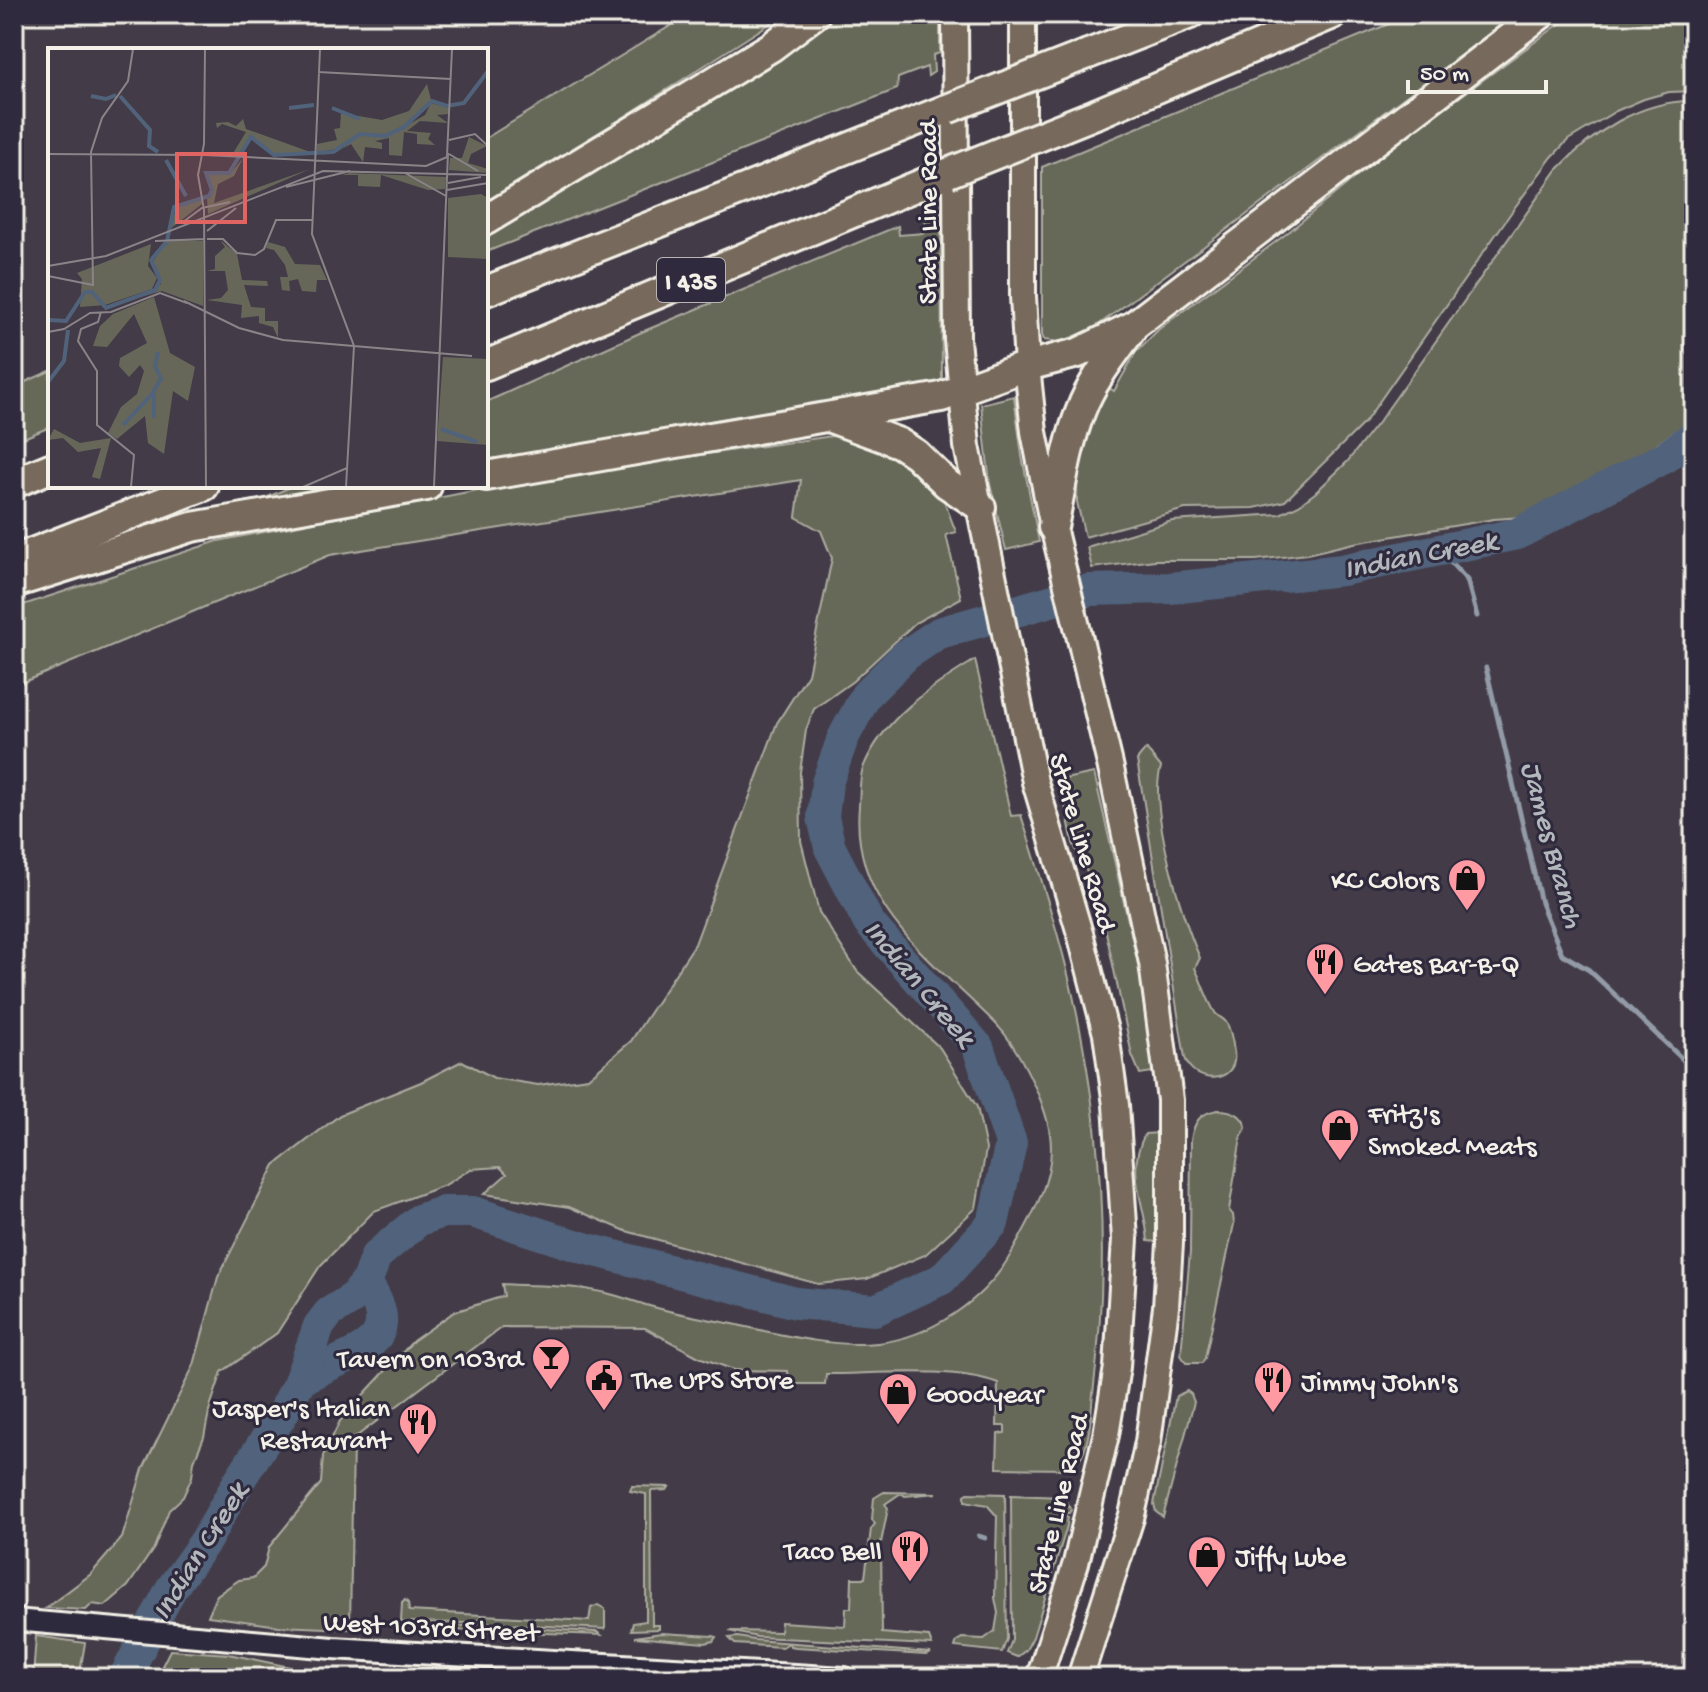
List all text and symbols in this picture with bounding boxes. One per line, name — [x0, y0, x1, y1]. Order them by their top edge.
scale bar — [1408, 44, 1546, 94]
inset map — [48, 48, 488, 488]
text: 50 m — [1420, 61, 1469, 90]
street label: State Line Road — [914, 117, 947, 304]
road number: I 435 — [657, 258, 725, 302]
water label: Indian Creek — [1342, 525, 1503, 589]
street label: State Line Road — [1039, 750, 1123, 939]
water label: James Branch — [1511, 758, 1589, 933]
shop icon: KC Colors — [1446, 857, 1488, 912]
place label: KC Colors — [1331, 866, 1440, 899]
water label: Indian Creek — [854, 914, 982, 1057]
restaurant icon: Gates Bar-B-Q — [1304, 941, 1346, 996]
place label: Gates Bar-B-Q — [1353, 950, 1520, 983]
place label: Fritz's Smoked Meats — [1367, 1100, 1537, 1165]
shop icon: Fritz's Smoked Meats — [1319, 1107, 1361, 1162]
bar icon: Tavern on 103rd — [530, 1336, 572, 1391]
place label: Tavern on 103rd — [336, 1345, 526, 1378]
public building icon: The UPS Store — [583, 1357, 625, 1412]
restaurant icon: Jimmy John's — [1252, 1359, 1294, 1414]
place label: The UPS Store — [630, 1366, 794, 1399]
place label: Jimmy John's — [1301, 1368, 1458, 1401]
shop icon: Goodyear — [877, 1371, 919, 1426]
place label: Goodyear — [926, 1380, 1045, 1413]
place label: Jasper's Italian Restaurant — [212, 1394, 393, 1459]
restaurant icon: Jasper's Italian Restaurant — [397, 1401, 439, 1456]
street label: State Line Road — [1022, 1408, 1099, 1598]
water label: Indian Creek — [146, 1475, 259, 1627]
restaurant icon: Taco Bell — [889, 1528, 931, 1583]
shop icon: Jiffy Lube — [1186, 1534, 1228, 1589]
place label: Taco Bell — [782, 1537, 882, 1570]
place label: Jiffy Lube — [1235, 1543, 1347, 1576]
street label: West 103rd Street — [322, 1607, 542, 1652]

